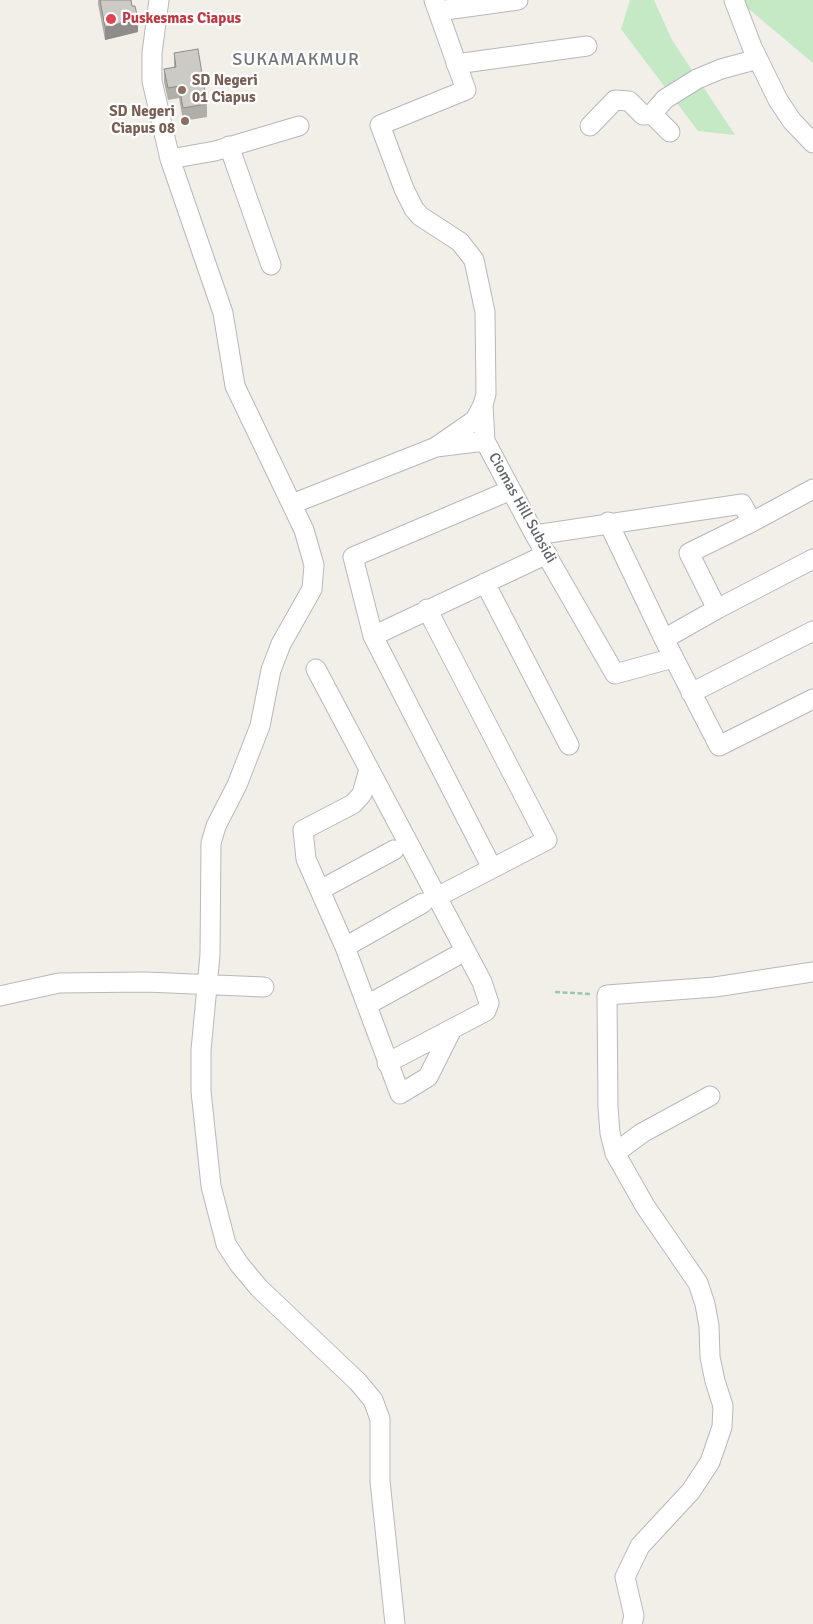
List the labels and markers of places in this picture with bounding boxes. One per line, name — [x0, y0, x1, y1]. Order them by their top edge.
place label: Puskesmas Ciapus — [122, 10, 241, 28]
marker: Puskesmas Ciapus — [104, 12, 118, 26]
place label: SD Negeri 01 Ciapus — [192, 72, 258, 107]
marker: SD Negeri 01 Ciapus — [176, 84, 188, 96]
place label: SD Negeri Ciapus 08 — [109, 103, 175, 138]
marker: SD Negeri Ciapus 08 — [179, 115, 191, 127]

